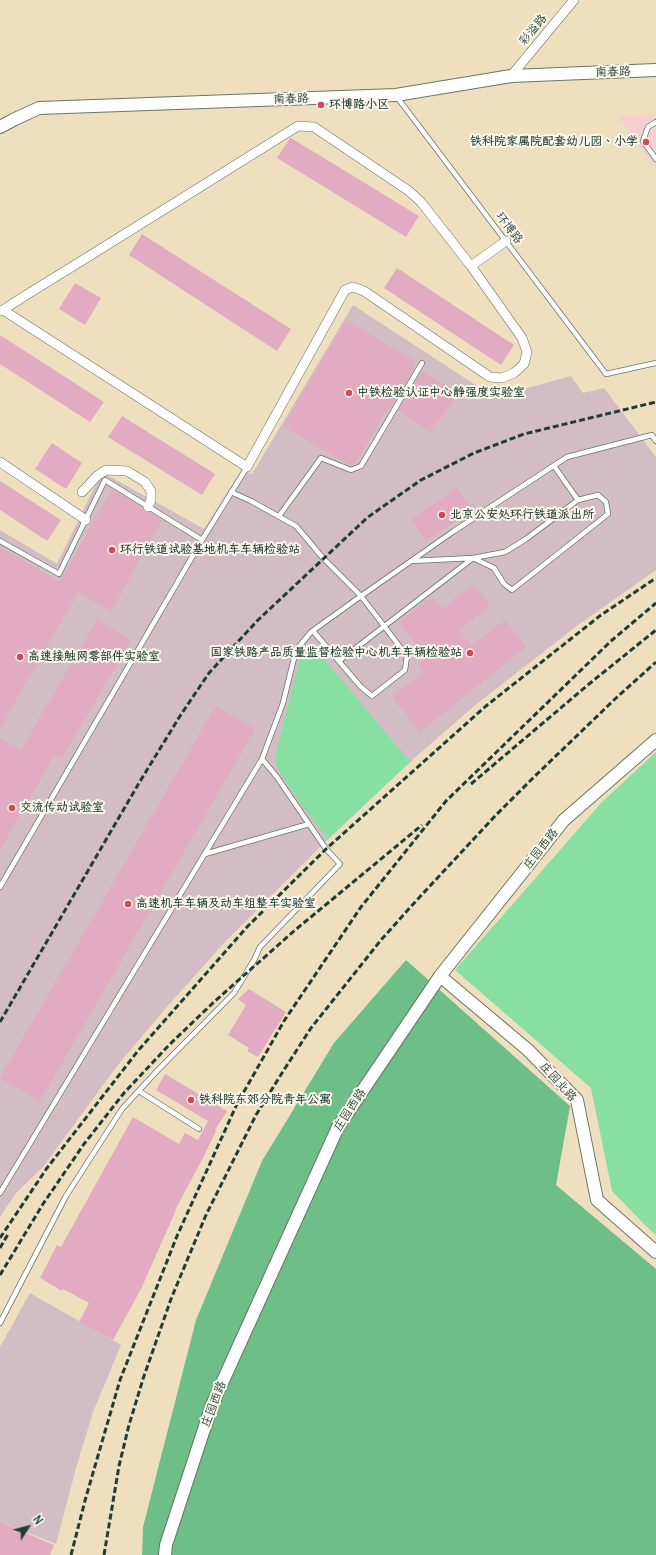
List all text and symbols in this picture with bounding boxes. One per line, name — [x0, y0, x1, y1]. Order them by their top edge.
street label: 彩溢路 — [516, 12, 550, 48]
street label: 南春路 — [595, 64, 631, 80]
street label: 南春路 — [273, 91, 309, 107]
place label: 环博路小区 — [329, 98, 389, 112]
marker: 环博路小区 — [316, 100, 326, 110]
place label: 铁科院家属院配套幼儿园、小学 — [470, 135, 638, 149]
marker: 铁科院家属院配套幼儿园、小学 — [641, 137, 651, 147]
street label: 环博路 — [492, 209, 526, 247]
place label: 中铁检验认证中心静强度实验室 — [357, 386, 525, 400]
marker: 中铁检验认证中心静强度实验室 — [344, 388, 354, 398]
place label: 北京公安处环行铁道派出所 — [450, 508, 594, 522]
marker: 北京公安处环行铁道派出所 — [437, 510, 447, 520]
place label: 环行铁道试验基地机车车辆检验站 — [120, 543, 300, 557]
marker: 环行铁道试验基地机车车辆检验站 — [107, 545, 117, 555]
place label: 国家铁路产品质量监督检验中心机车车辆检验站 — [210, 646, 462, 660]
marker: 国家铁路产品质量监督检验中心机车车辆检验站 — [465, 648, 475, 658]
place label: 高速接触网零部件实验室 — [28, 650, 160, 664]
marker: 高速接触网零部件实验室 — [15, 652, 25, 662]
place label: 交流传动试验室 — [20, 801, 104, 815]
marker: 交流传动试验室 — [7, 803, 17, 813]
street label: 庄园西路 — [521, 826, 561, 872]
place label: 高速机车车辆及动车组整车实验室 — [136, 897, 316, 911]
marker: 高速机车车辆及动车组整车实验室 — [123, 899, 133, 909]
street label: 庄园北路 — [537, 1059, 579, 1105]
street label: 庄园西路 — [331, 1086, 369, 1134]
place label: 铁科院东郊分院青年公寓 — [199, 1093, 331, 1107]
marker: 铁科院东郊分院青年公寓 — [186, 1095, 196, 1105]
street label: 庄园西路 — [199, 1379, 229, 1429]
north arrow — [8, 1507, 48, 1547]
text: N — [30, 1513, 46, 1527]

